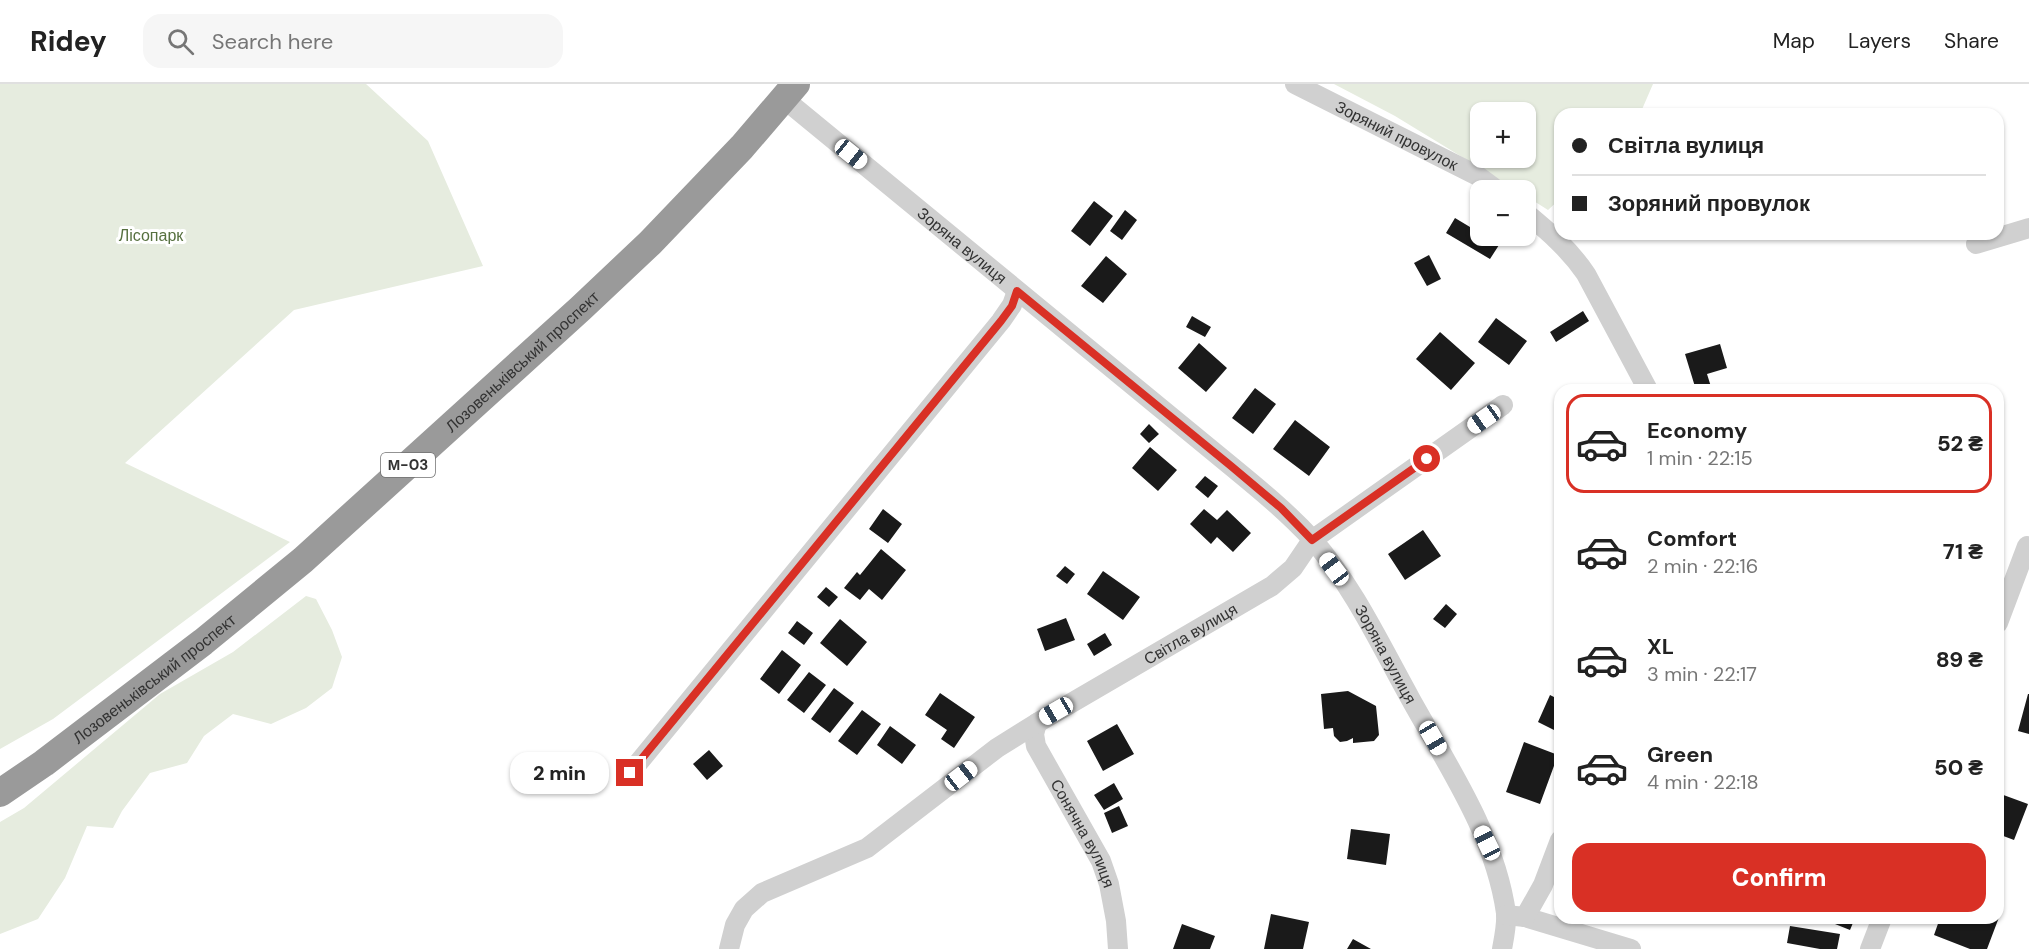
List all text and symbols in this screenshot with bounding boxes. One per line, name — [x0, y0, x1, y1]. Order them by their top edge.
search box — [143, 14, 563, 68]
text: Ridey — [30, 23, 107, 60]
icon: search — [164, 25, 197, 58]
text: Search here — [212, 27, 333, 56]
text: Map — [1773, 27, 1815, 55]
text: Layers — [1848, 27, 1911, 55]
text: Share — [1944, 27, 1999, 55]
street label: Зоряний провулок — [1332, 96, 1462, 176]
map controls — [1470, 102, 1536, 246]
button: + — [1470, 102, 1536, 168]
text: Світла вулиця — [1608, 131, 1764, 160]
car — [831, 136, 871, 172]
button: − — [1470, 180, 1536, 246]
text: Зоряний провулок — [1608, 189, 1810, 218]
street label: Зоряна вулиця — [913, 203, 1011, 289]
park label: Лісопарк — [119, 225, 184, 246]
street label: Лозовеньківський проспект — [441, 286, 604, 437]
car — [1464, 401, 1504, 437]
text: Economy — [1647, 416, 1747, 445]
icon: car — [1575, 417, 1629, 471]
text: 52 ₴ — [1937, 429, 1983, 458]
route start — [1413, 445, 1440, 472]
text: 1 min · 22:15 — [1647, 445, 1753, 471]
road number: М-03 — [381, 453, 435, 477]
text: Comfort — [1647, 524, 1737, 553]
icon: car — [1575, 525, 1629, 579]
text: 71 ₴ — [1943, 537, 1983, 566]
car — [1316, 549, 1352, 589]
text: 2 min · 22:16 — [1647, 553, 1758, 579]
street label: Світла вулиця — [1140, 599, 1241, 670]
street label: Зоряна вулиця — [1350, 601, 1421, 708]
street label: Лозовеньківський проспект — [69, 609, 241, 748]
text: XL — [1647, 632, 1674, 661]
icon: car — [1575, 633, 1629, 687]
text: 89 ₴ — [1936, 645, 1983, 674]
text: 3 min · 22:17 — [1647, 661, 1757, 687]
car — [1036, 694, 1076, 728]
car — [1416, 718, 1450, 758]
text: Green — [1647, 740, 1713, 769]
icon: car — [1575, 741, 1629, 795]
callout: 2 min — [510, 752, 609, 794]
text: 50 ₴ — [1934, 753, 1983, 782]
car — [941, 758, 981, 794]
route end — [616, 759, 643, 786]
text: 2 min — [533, 760, 586, 786]
text: 4 min · 22:18 — [1647, 769, 1759, 795]
street label: Сонячна вулиця — [1046, 775, 1119, 891]
car — [1471, 823, 1503, 863]
button: Confirm — [1572, 843, 1986, 912]

